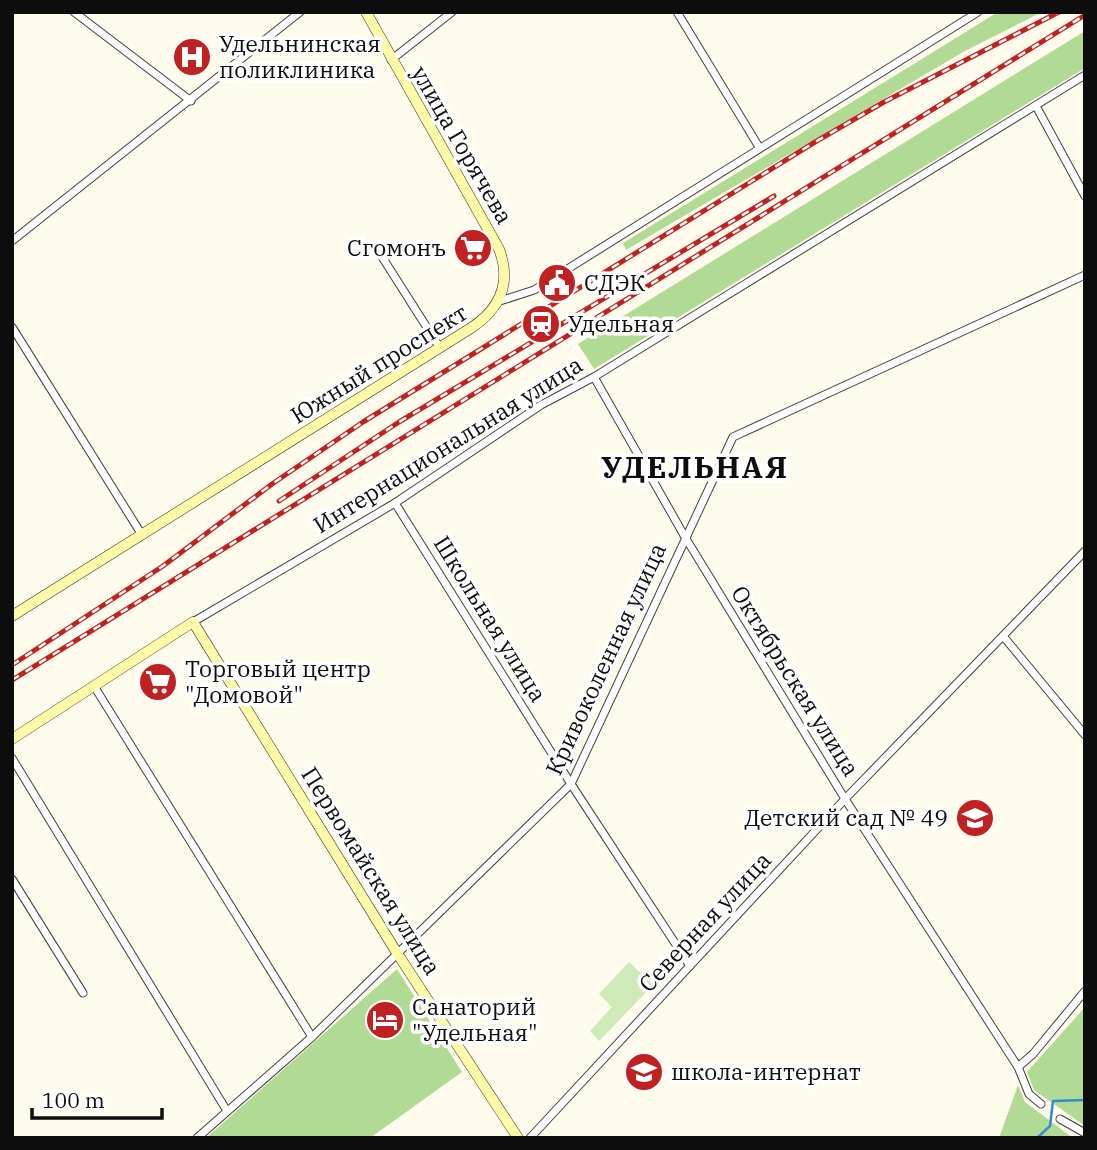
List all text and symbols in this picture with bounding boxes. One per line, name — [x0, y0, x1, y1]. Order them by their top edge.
place label: Удельнинская поликлиника — [219, 28, 381, 84]
hospital icon: Удельнинская поликлиника — [171, 36, 213, 78]
street label: улица Горячева — [405, 60, 520, 229]
supermarket icon: Сгомонъ — [452, 227, 494, 269]
place label: Сгомонъ — [347, 232, 446, 262]
public building icon: СДЭК — [536, 262, 578, 304]
place label: СДЭК — [584, 267, 646, 297]
street label: Южный проспект — [285, 297, 472, 430]
station icon: Удельная — [520, 303, 562, 345]
place label: Удельная — [568, 308, 674, 338]
street label: Интернациональная улица — [307, 349, 588, 539]
district label: УДЕЛЬНАЯ — [601, 447, 789, 486]
street label: Школьная улица — [428, 530, 554, 707]
street label: Кривоколенная улица — [538, 538, 672, 779]
street label: Октябрьская улица — [725, 580, 867, 781]
place label: Торговый центр "Домовой" — [185, 653, 371, 709]
supermarket icon: Торговый центр "Домовой" — [137, 661, 179, 703]
street label: Первомайская улица — [296, 761, 448, 980]
school or university icon: Детский сад № 49 — [954, 797, 996, 839]
place label: Детский сад № 49 — [745, 802, 948, 832]
street label: Северная улица — [632, 845, 777, 998]
place label: Санаторий "Удельная" — [412, 991, 538, 1047]
hotel icon: Санаторий "Удельная" — [364, 999, 406, 1041]
school or university icon: школа-интернат — [623, 1051, 665, 1093]
place label: школа-интернат — [671, 1056, 861, 1086]
scale bar — [32, 1076, 161, 1120]
text: 100 m — [42, 1086, 105, 1114]

